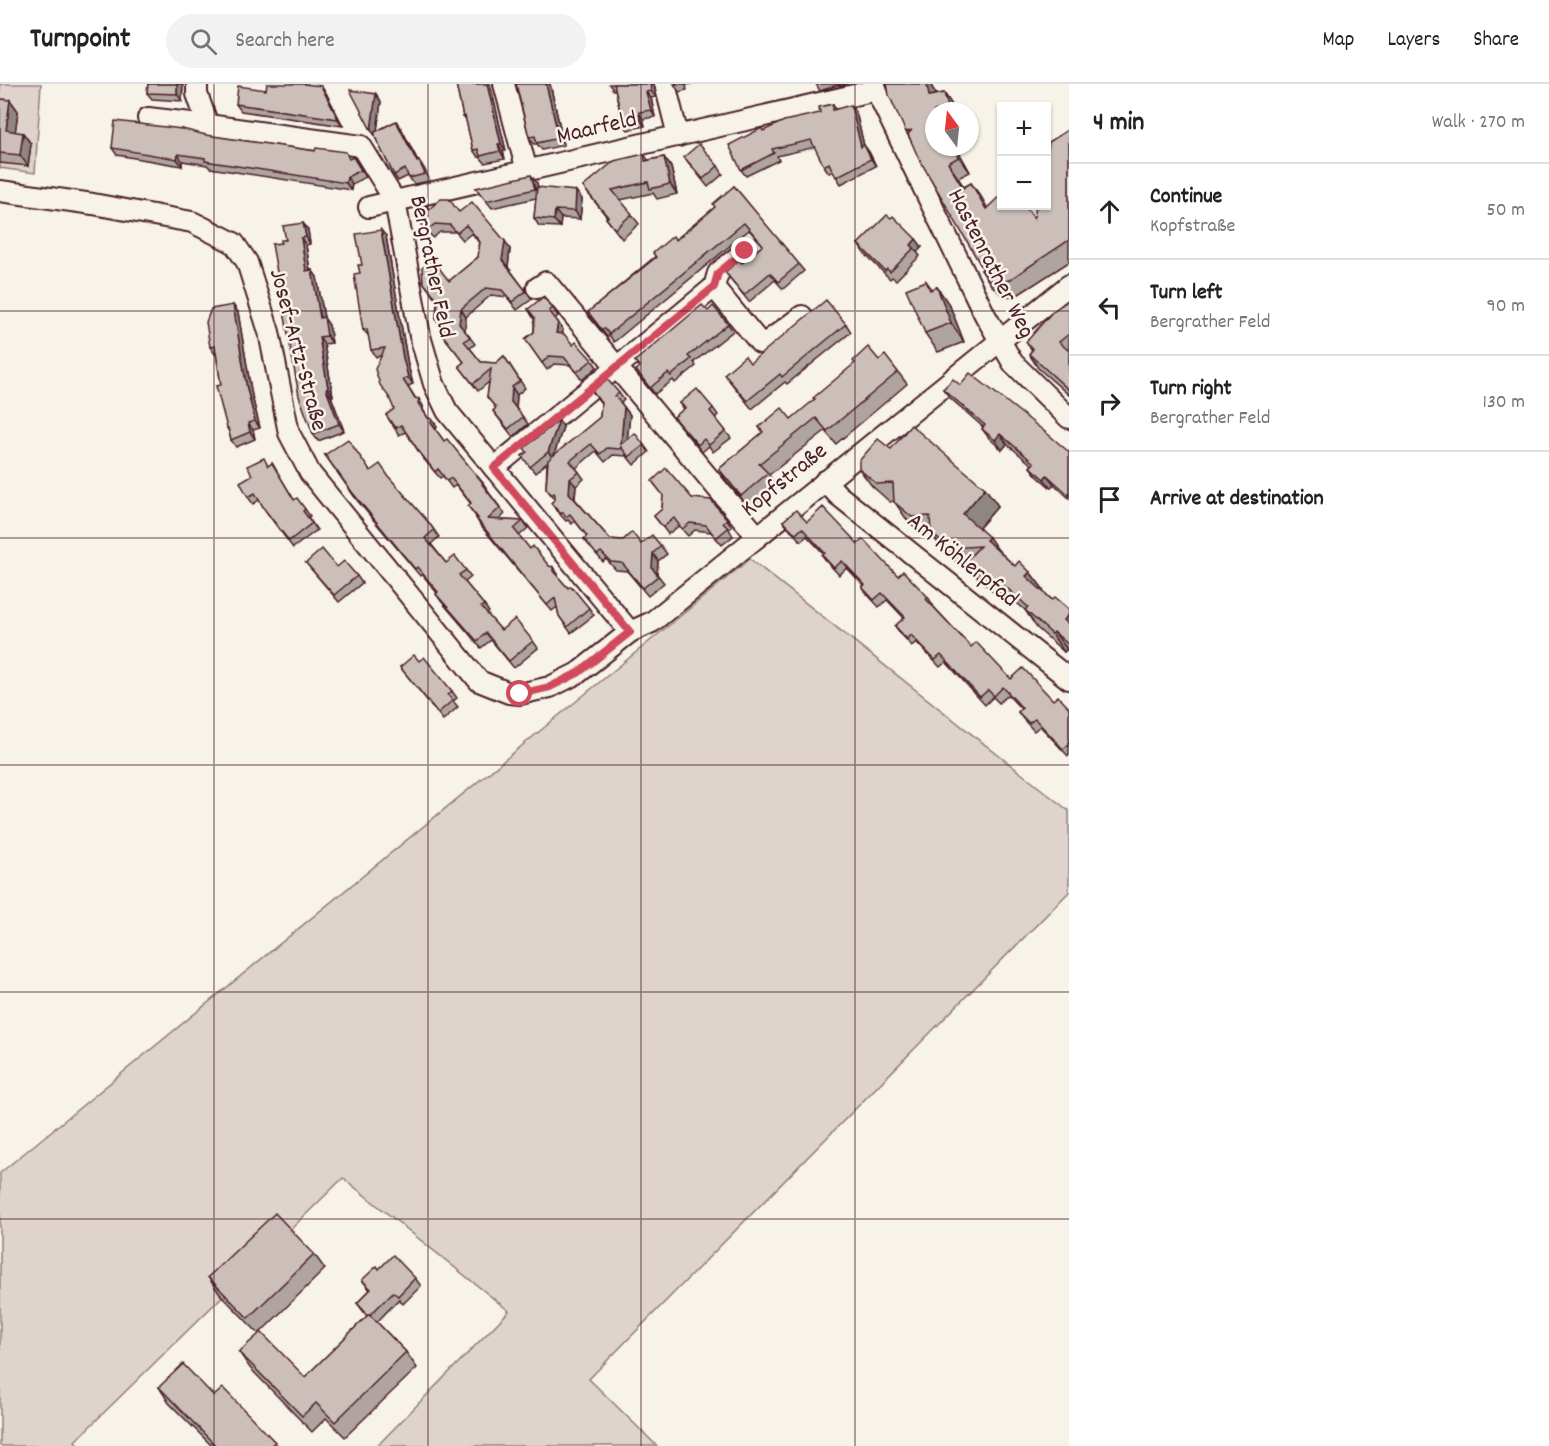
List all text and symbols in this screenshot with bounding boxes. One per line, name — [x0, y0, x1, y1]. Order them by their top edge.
search box — [166, 14, 586, 68]
text: Turnpoint — [30, 21, 130, 61]
icon: search — [187, 25, 220, 58]
text: Search here — [235, 26, 335, 57]
text: Map — [1323, 26, 1354, 56]
text: Layers — [1387, 26, 1440, 56]
text: Share — [1473, 26, 1519, 56]
north arrow — [925, 102, 979, 156]
map controls — [997, 102, 1051, 210]
button: + — [997, 102, 1051, 156]
street label: Maarfeld — [553, 103, 641, 155]
text: 4 min — [1093, 105, 1144, 142]
text: Walk · 270 m — [1432, 109, 1525, 137]
button: − — [997, 156, 1051, 210]
text: Continue — [1150, 182, 1222, 213]
street label: Hastenrather Weg — [938, 183, 1042, 345]
street label: Bergrather Feld — [399, 193, 463, 341]
icon: ahead — [1093, 195, 1126, 228]
text: 50 m — [1487, 197, 1525, 225]
text: Kopfstraße — [1150, 213, 1235, 241]
route end — [731, 237, 757, 263]
street label: Josef-Artz-Straße — [259, 265, 335, 435]
text: Turn left — [1150, 278, 1222, 309]
icon: left — [1093, 291, 1126, 324]
text: 90 m — [1487, 293, 1525, 321]
text: Bergrather Feld — [1150, 309, 1270, 337]
text: Turn right — [1150, 374, 1232, 405]
icon: right — [1093, 387, 1126, 420]
text: 130 m — [1483, 389, 1525, 417]
text: Bergrather Feld — [1150, 405, 1270, 433]
street label: Kopfstraße — [735, 436, 835, 526]
icon: arrive — [1093, 483, 1126, 516]
text: Arrive at destination — [1150, 484, 1324, 515]
street label: Am Köhlerpfad — [899, 505, 1025, 617]
route start — [506, 680, 532, 706]

